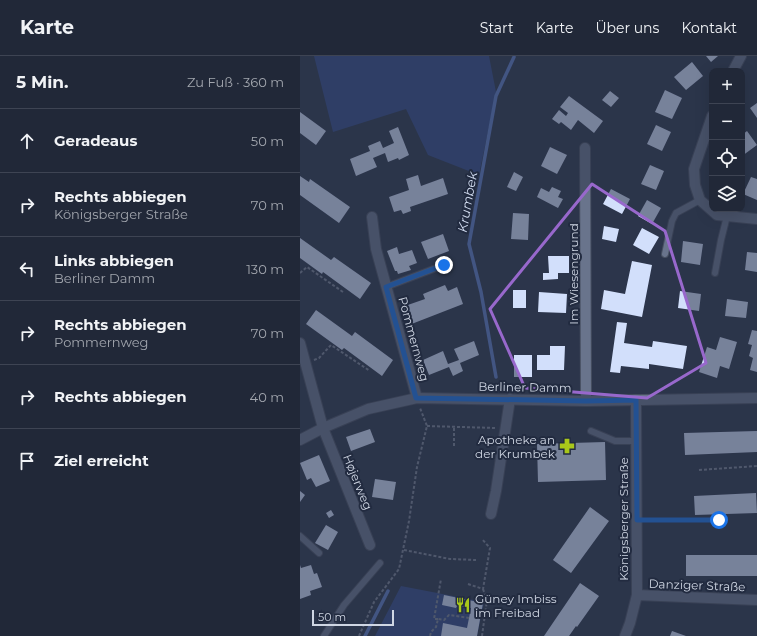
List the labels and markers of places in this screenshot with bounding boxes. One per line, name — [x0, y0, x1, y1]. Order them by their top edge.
place label: Apotheke an der Krumbek — [475, 432, 556, 461]
pharmacy icon: Apotheke an der Krumbek — [558, 437, 576, 455]
place label: Güney Imbiss im Freibad — [475, 591, 557, 620]
restaurant icon: Güney Imbiss im Freibad — [454, 596, 472, 614]

